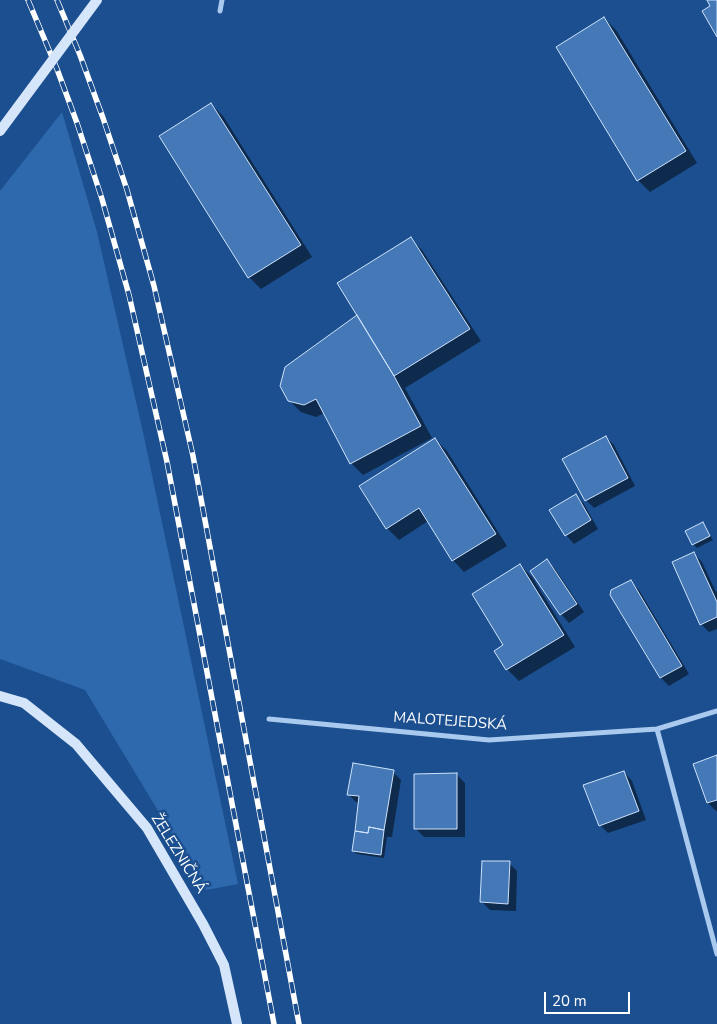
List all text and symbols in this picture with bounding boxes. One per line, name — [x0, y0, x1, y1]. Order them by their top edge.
street label: MALOTEJEDSKÁ — [393, 709, 507, 735]
street label: ŽELEZNIČNÁ — [146, 811, 210, 897]
scale bar — [547, 982, 633, 1014]
text: 20 m — [552, 991, 587, 1011]

